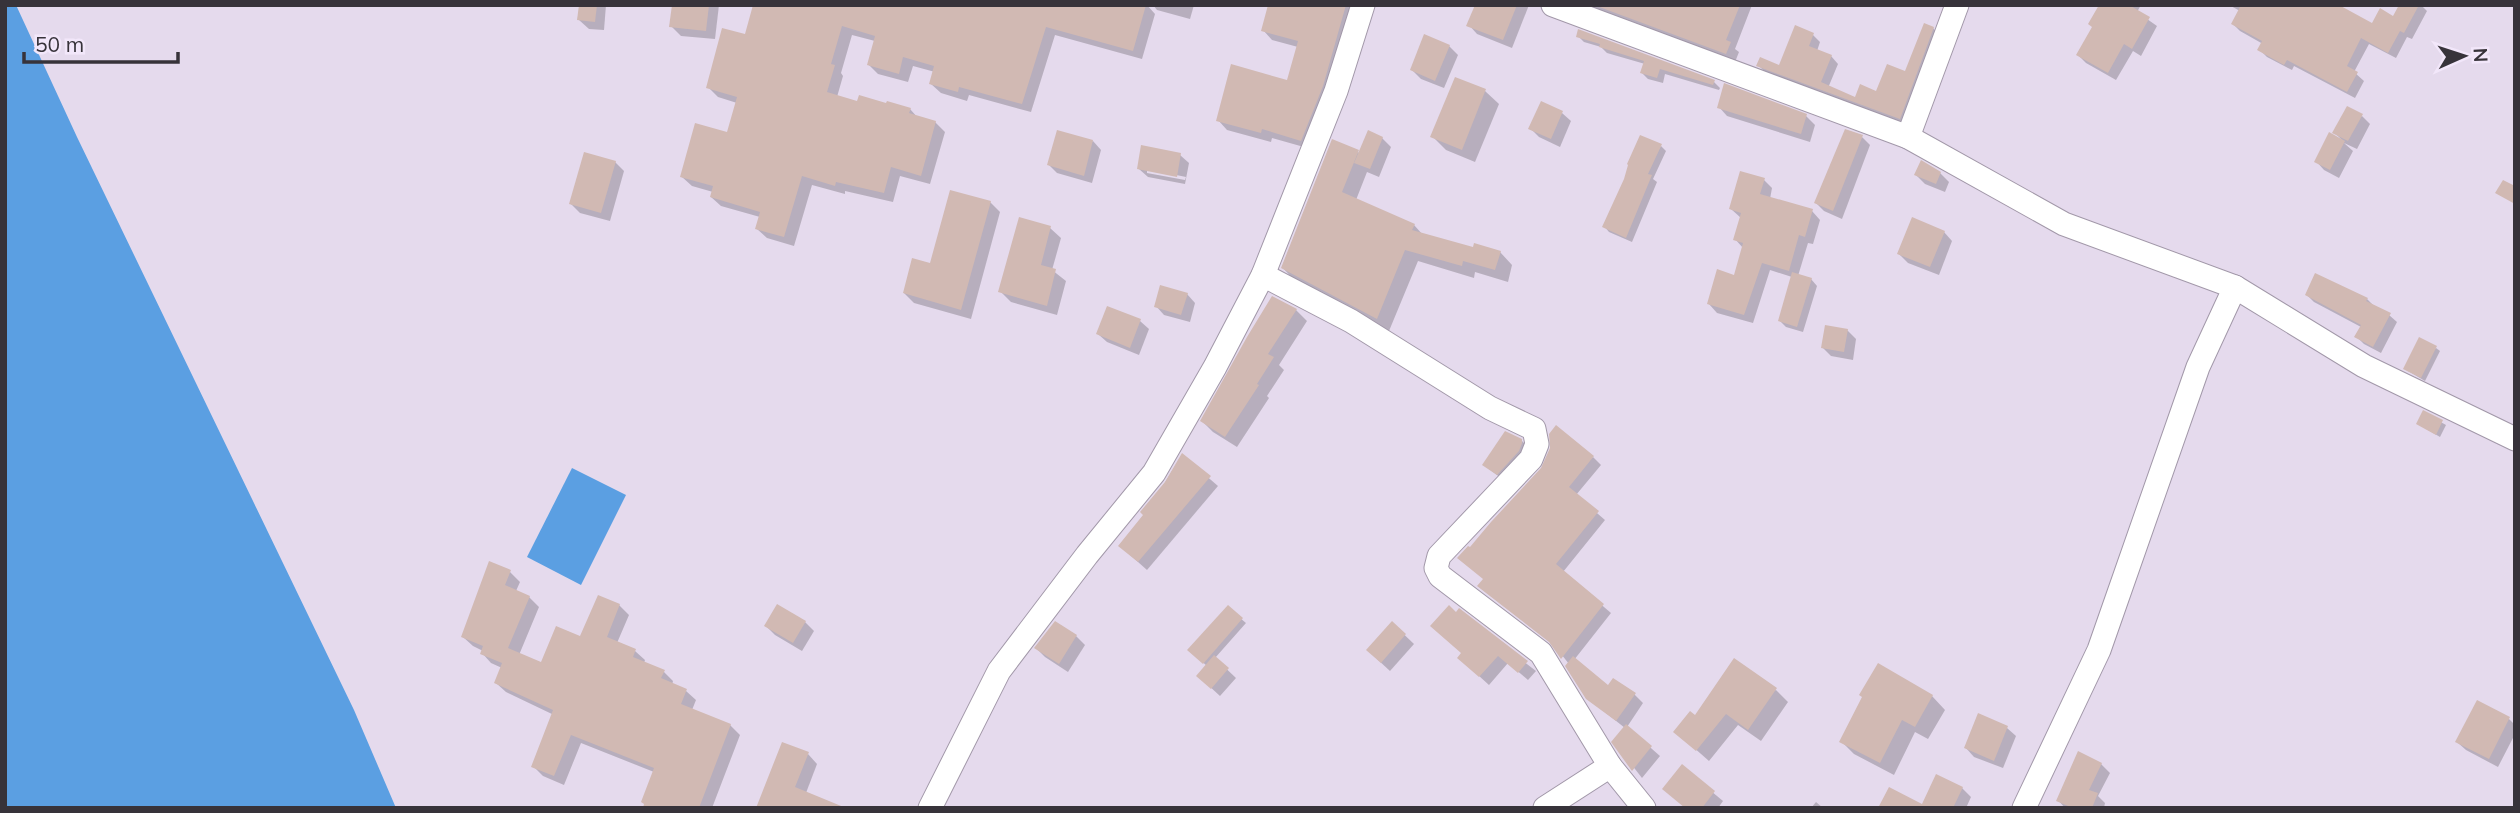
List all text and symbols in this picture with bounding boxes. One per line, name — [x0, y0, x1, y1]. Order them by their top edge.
scale bar — [24, 21, 178, 65]
north arrow — [2429, 21, 2499, 91]
text: 50 m — [35, 31, 84, 57]
text: N — [2469, 47, 2493, 63]

